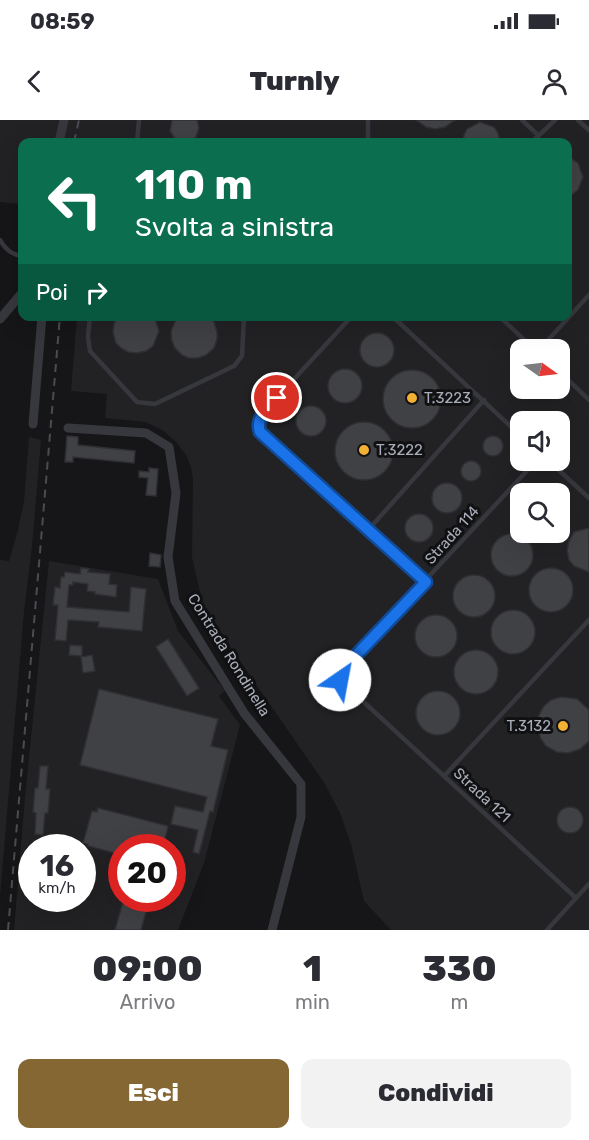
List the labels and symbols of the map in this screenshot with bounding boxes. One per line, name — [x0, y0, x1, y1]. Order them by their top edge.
north arrow — [510, 339, 570, 399]
pin — [251, 372, 302, 423]
place label: T.3223 — [424, 389, 471, 407]
marker: T.3223 — [405, 391, 419, 405]
place label: T.3222 — [376, 441, 423, 459]
marker: T.3222 — [357, 443, 371, 457]
street label: Strada 114 — [421, 502, 483, 568]
street label: Contrada Rondinella — [184, 590, 274, 720]
position arrow — [308, 648, 372, 712]
place label: T.3132 — [507, 717, 551, 735]
marker: T.3132 — [556, 719, 570, 733]
street label: Strada 121 — [450, 764, 514, 826]
speed limit sign: 20 — [108, 834, 186, 912]

